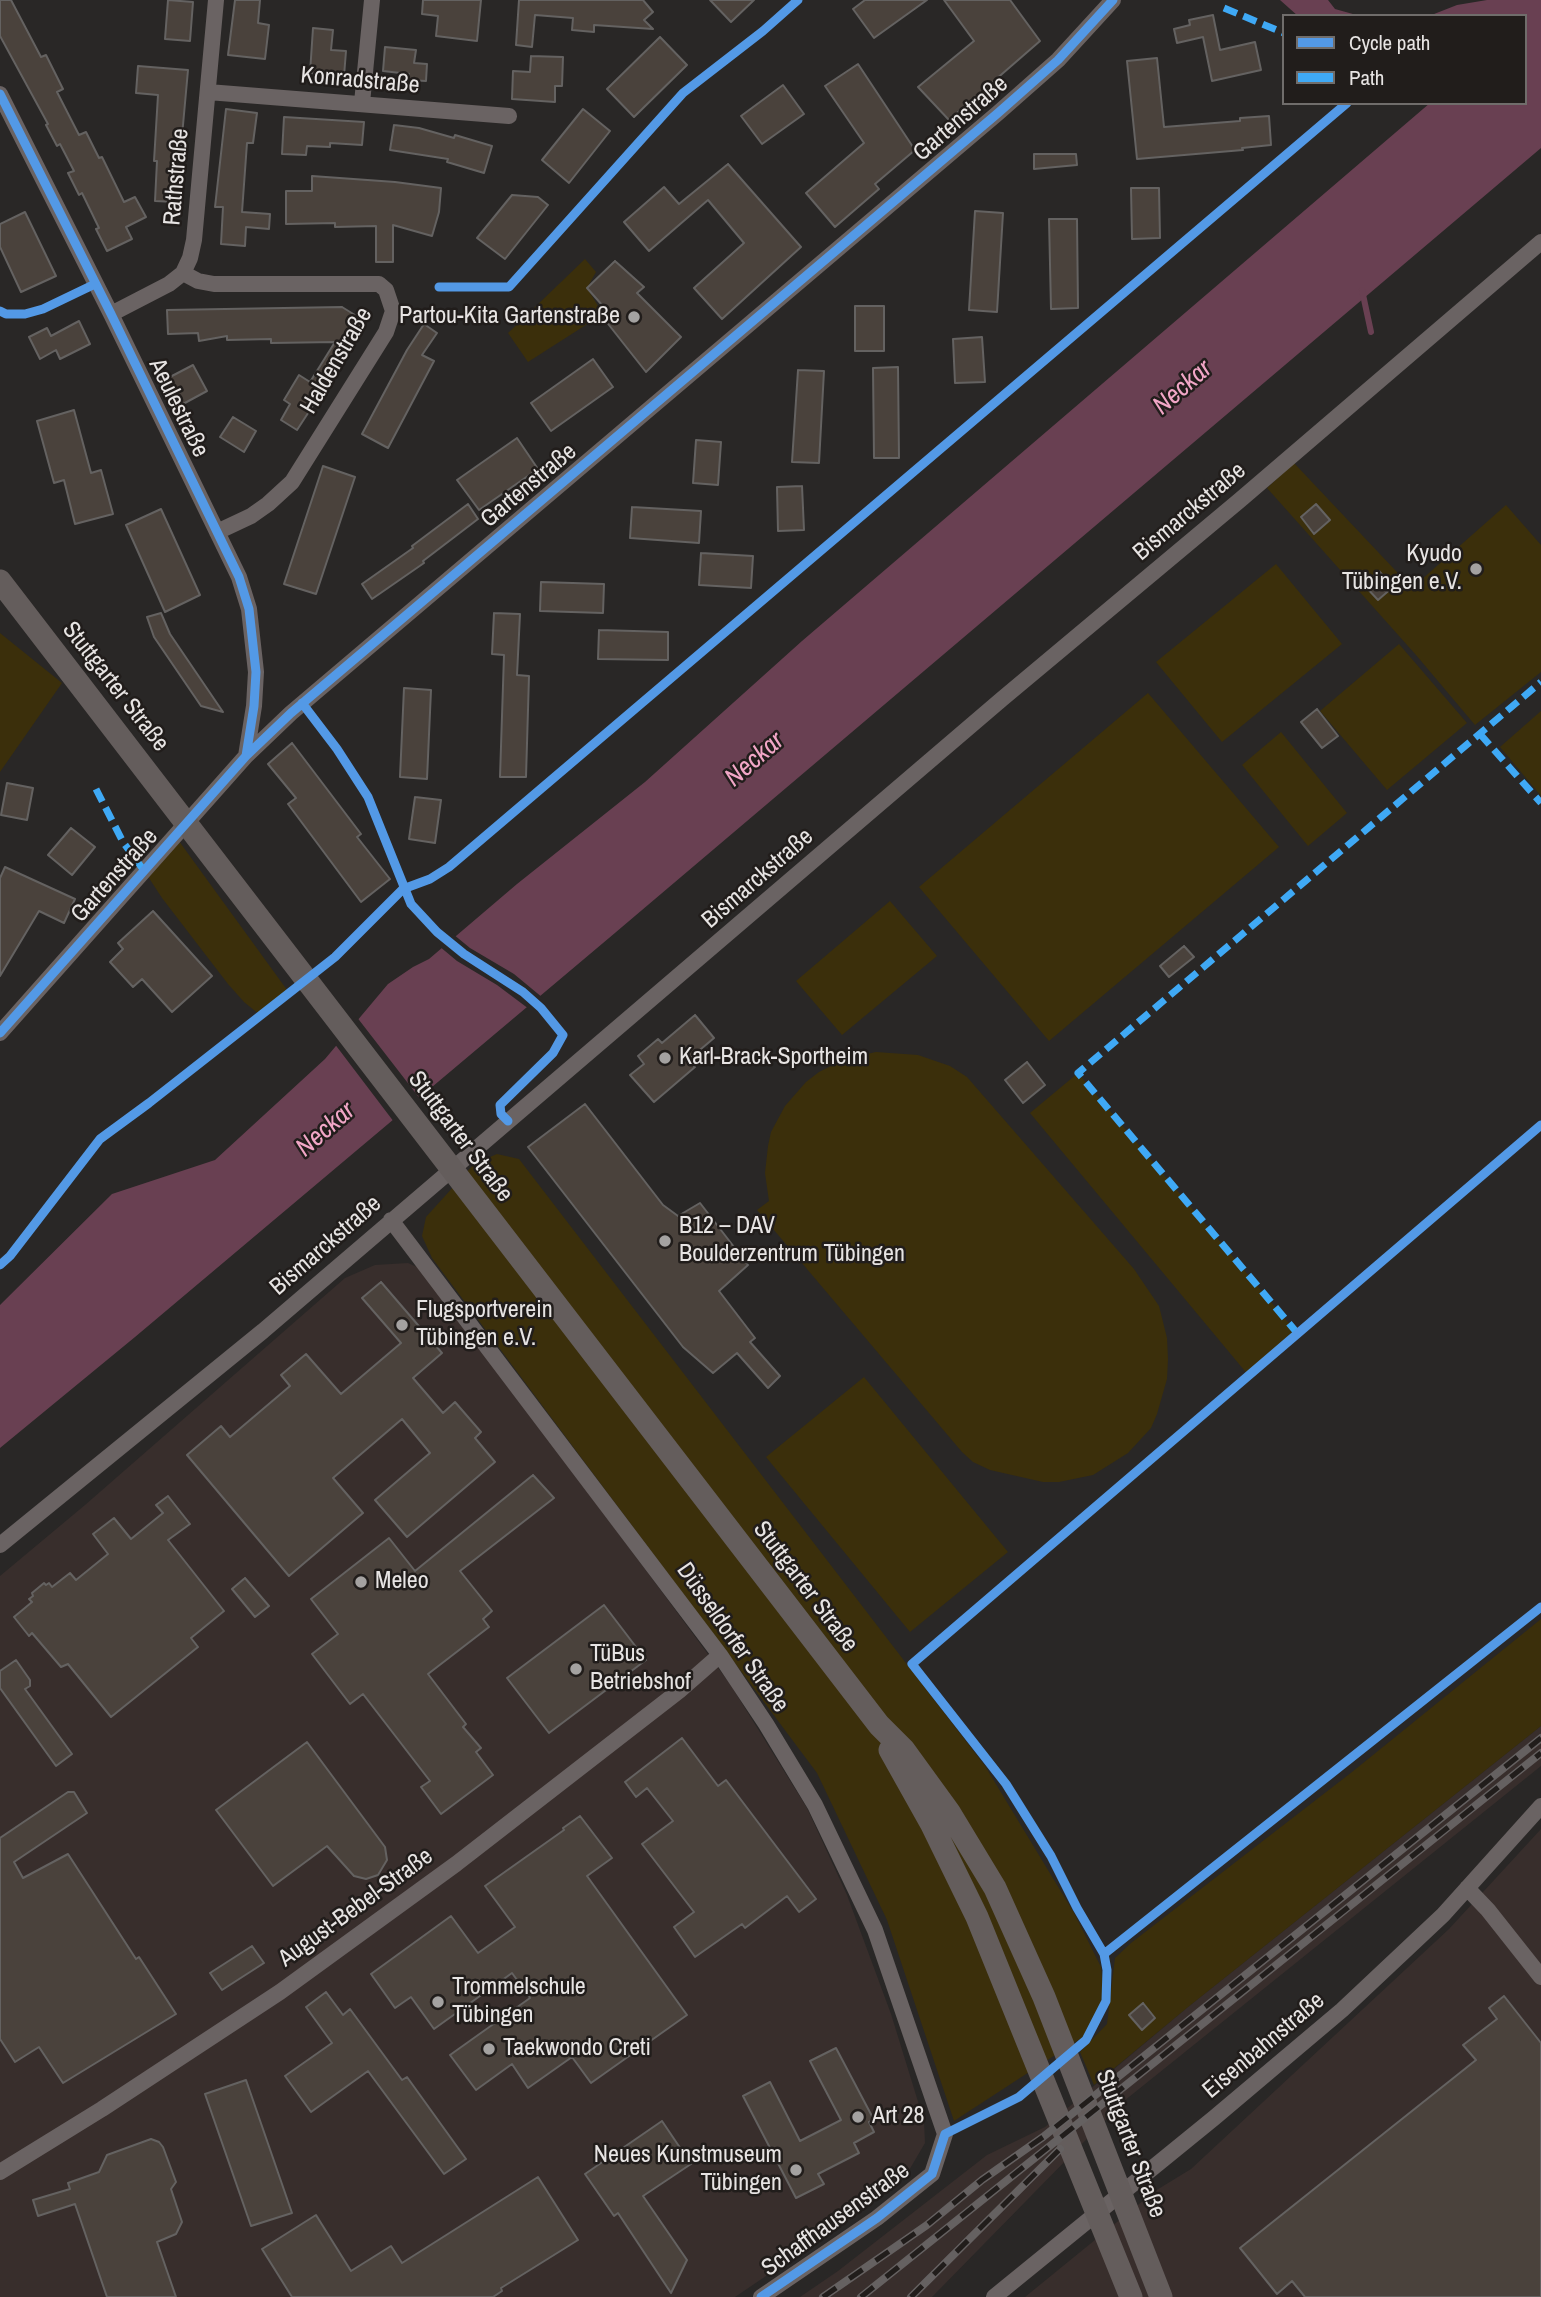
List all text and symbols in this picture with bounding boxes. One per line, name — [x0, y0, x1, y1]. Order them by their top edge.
legend — [1282, 14, 1527, 105]
text: Cycle path — [1349, 28, 1430, 57]
street label: Konradstraße — [299, 61, 421, 101]
text: Path — [1349, 63, 1384, 92]
street label: Gartenstraße — [908, 70, 1014, 168]
street label: Rathstraße — [158, 127, 196, 227]
street label: Haldenstraße — [295, 303, 379, 419]
place label: Partou-Kita Gartenstraße — [399, 303, 620, 331]
marker: Partou-Kita Gartenstraße — [626, 309, 642, 325]
street label: Aeulestraße — [142, 354, 214, 462]
water label: Neckar — [1147, 354, 1219, 422]
street label: Gartenstraße — [475, 438, 583, 534]
street label: Bismarckstraße — [1128, 457, 1252, 567]
place label: Kyudo Tübingen e.V. — [1342, 541, 1462, 597]
marker: Kyudo Tübingen e.V. — [1468, 561, 1484, 577]
street label: Stuttgarter Straße — [55, 616, 175, 758]
water label: Neckar — [719, 726, 791, 794]
street label: Gartenstraße — [66, 823, 164, 929]
street label: Bismarckstraße — [697, 823, 819, 935]
place label: Karl-Brack-Sportheim — [679, 1044, 868, 1072]
marker: Karl-Brack-Sportheim — [657, 1050, 673, 1066]
street label: Stuttgarter Straße — [401, 1066, 519, 1208]
water label: Neckar — [290, 1096, 362, 1164]
street label: Bismarckstraße — [265, 1190, 387, 1302]
place label: B12 – DAV Boulderzentrum Tübingen — [679, 1213, 905, 1269]
marker: B12 – DAV Boulderzentrum Tübingen — [657, 1233, 673, 1249]
place label: Flugsportverein Tübingen e.V. — [416, 1297, 553, 1353]
marker: Flugsportverein Tübingen e.V. — [394, 1317, 410, 1333]
street label: Stuttgarter Straße — [746, 1516, 864, 1658]
street label: Düsseldorfer Straße — [670, 1558, 794, 1718]
place label: Meleo — [375, 1568, 429, 1596]
marker: Meleo — [353, 1574, 369, 1590]
place label: TüBus Betriebshof — [590, 1641, 691, 1697]
marker: TüBus Betriebshof — [568, 1661, 584, 1677]
street label: August-Bebel-Straße — [273, 1842, 439, 1974]
place label: Trommelschule Tübingen — [452, 1974, 586, 2030]
street label: Eisenbahnstraße — [1197, 1987, 1331, 2105]
marker: Trommelschule Tübingen — [430, 1994, 446, 2010]
place label: Taekwondo Creti — [503, 2035, 651, 2063]
marker: Taekwondo Creti — [481, 2041, 497, 2057]
street label: Stuttgarter Straße — [1089, 2066, 1171, 2222]
place label: Art 28 — [872, 2103, 925, 2131]
marker: Art 28 — [850, 2109, 866, 2125]
place label: Neues Kunstmuseum Tübingen — [594, 2142, 782, 2198]
street label: Schaffhausenstraße — [756, 2157, 916, 2283]
marker: Neues Kunstmuseum Tübingen — [788, 2162, 804, 2178]

